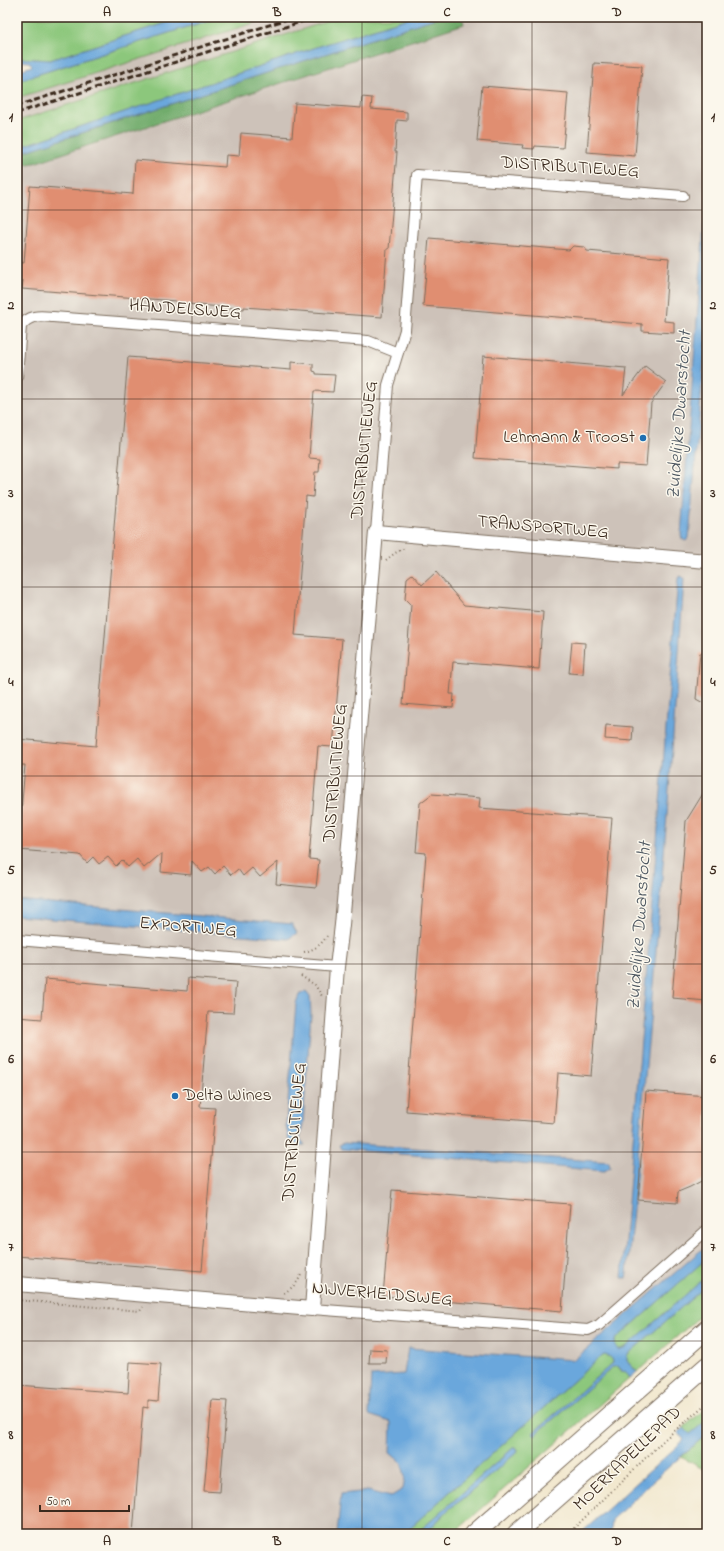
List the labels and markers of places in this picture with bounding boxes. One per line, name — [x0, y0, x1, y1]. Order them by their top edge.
place label: Lehmann & Troost — [503, 425, 635, 451]
marker: Lehmann & Troost — [638, 433, 648, 443]
place label: Delta Wines — [182, 1083, 272, 1109]
marker: Delta Wines — [170, 1091, 180, 1101]

